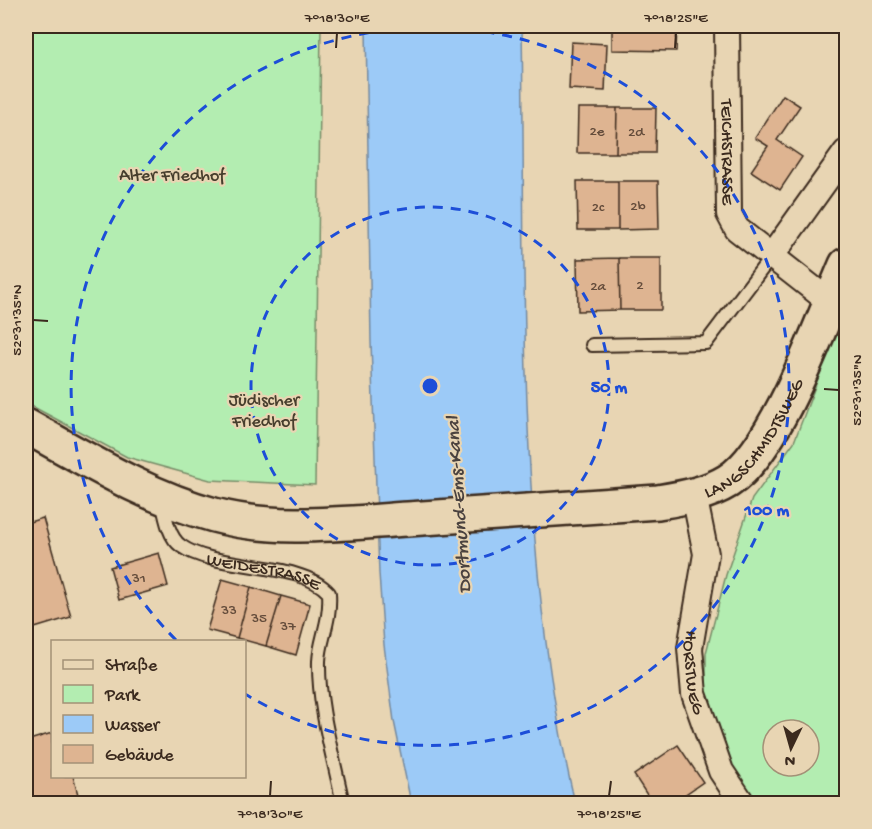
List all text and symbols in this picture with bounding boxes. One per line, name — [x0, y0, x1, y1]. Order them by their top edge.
text: 7°18'30"E — [304, 10, 370, 28]
text: 7°18'25"E — [643, 10, 708, 28]
street label: TEICHSTRASSE — [715, 98, 737, 206]
house number: 2e — [589, 123, 605, 141]
house number: 2d — [628, 124, 645, 142]
park label: Alter Friedhof — [119, 166, 226, 187]
house number: 2b — [630, 198, 646, 216]
house number: 2c — [592, 199, 605, 217]
house number: 2 — [636, 277, 644, 295]
house number: 2a — [590, 278, 607, 296]
text: 52°31'35"N — [9, 284, 27, 356]
text: 52°31'35"N — [849, 354, 867, 426]
street label: LANGSCHMIDTSWEG — [702, 375, 810, 504]
centre of rings — [420, 376, 440, 396]
text: 50 m — [591, 378, 628, 399]
park label: Jüdischer Friedhof — [229, 391, 301, 433]
water label: Dortmund-Ems-Kanal — [443, 414, 478, 594]
text: 100 m — [744, 501, 790, 522]
street label: WEIDESTRASSE — [204, 550, 325, 597]
house number: 31 — [131, 570, 146, 588]
house number: 33 — [220, 602, 237, 620]
house number: 35 — [250, 610, 267, 628]
house number: 37 — [279, 618, 297, 636]
street label: HORSTWEG — [677, 629, 708, 718]
legend — [51, 640, 246, 778]
text: Straße — [105, 656, 158, 677]
text: Park — [104, 686, 141, 707]
text: Wasser — [105, 716, 161, 737]
north arrow — [761, 718, 821, 778]
text: Gebäude — [105, 746, 174, 767]
text: N — [783, 749, 796, 769]
text: 7°18'30"E — [237, 806, 303, 824]
text: 7°18'25"E — [576, 806, 641, 824]

